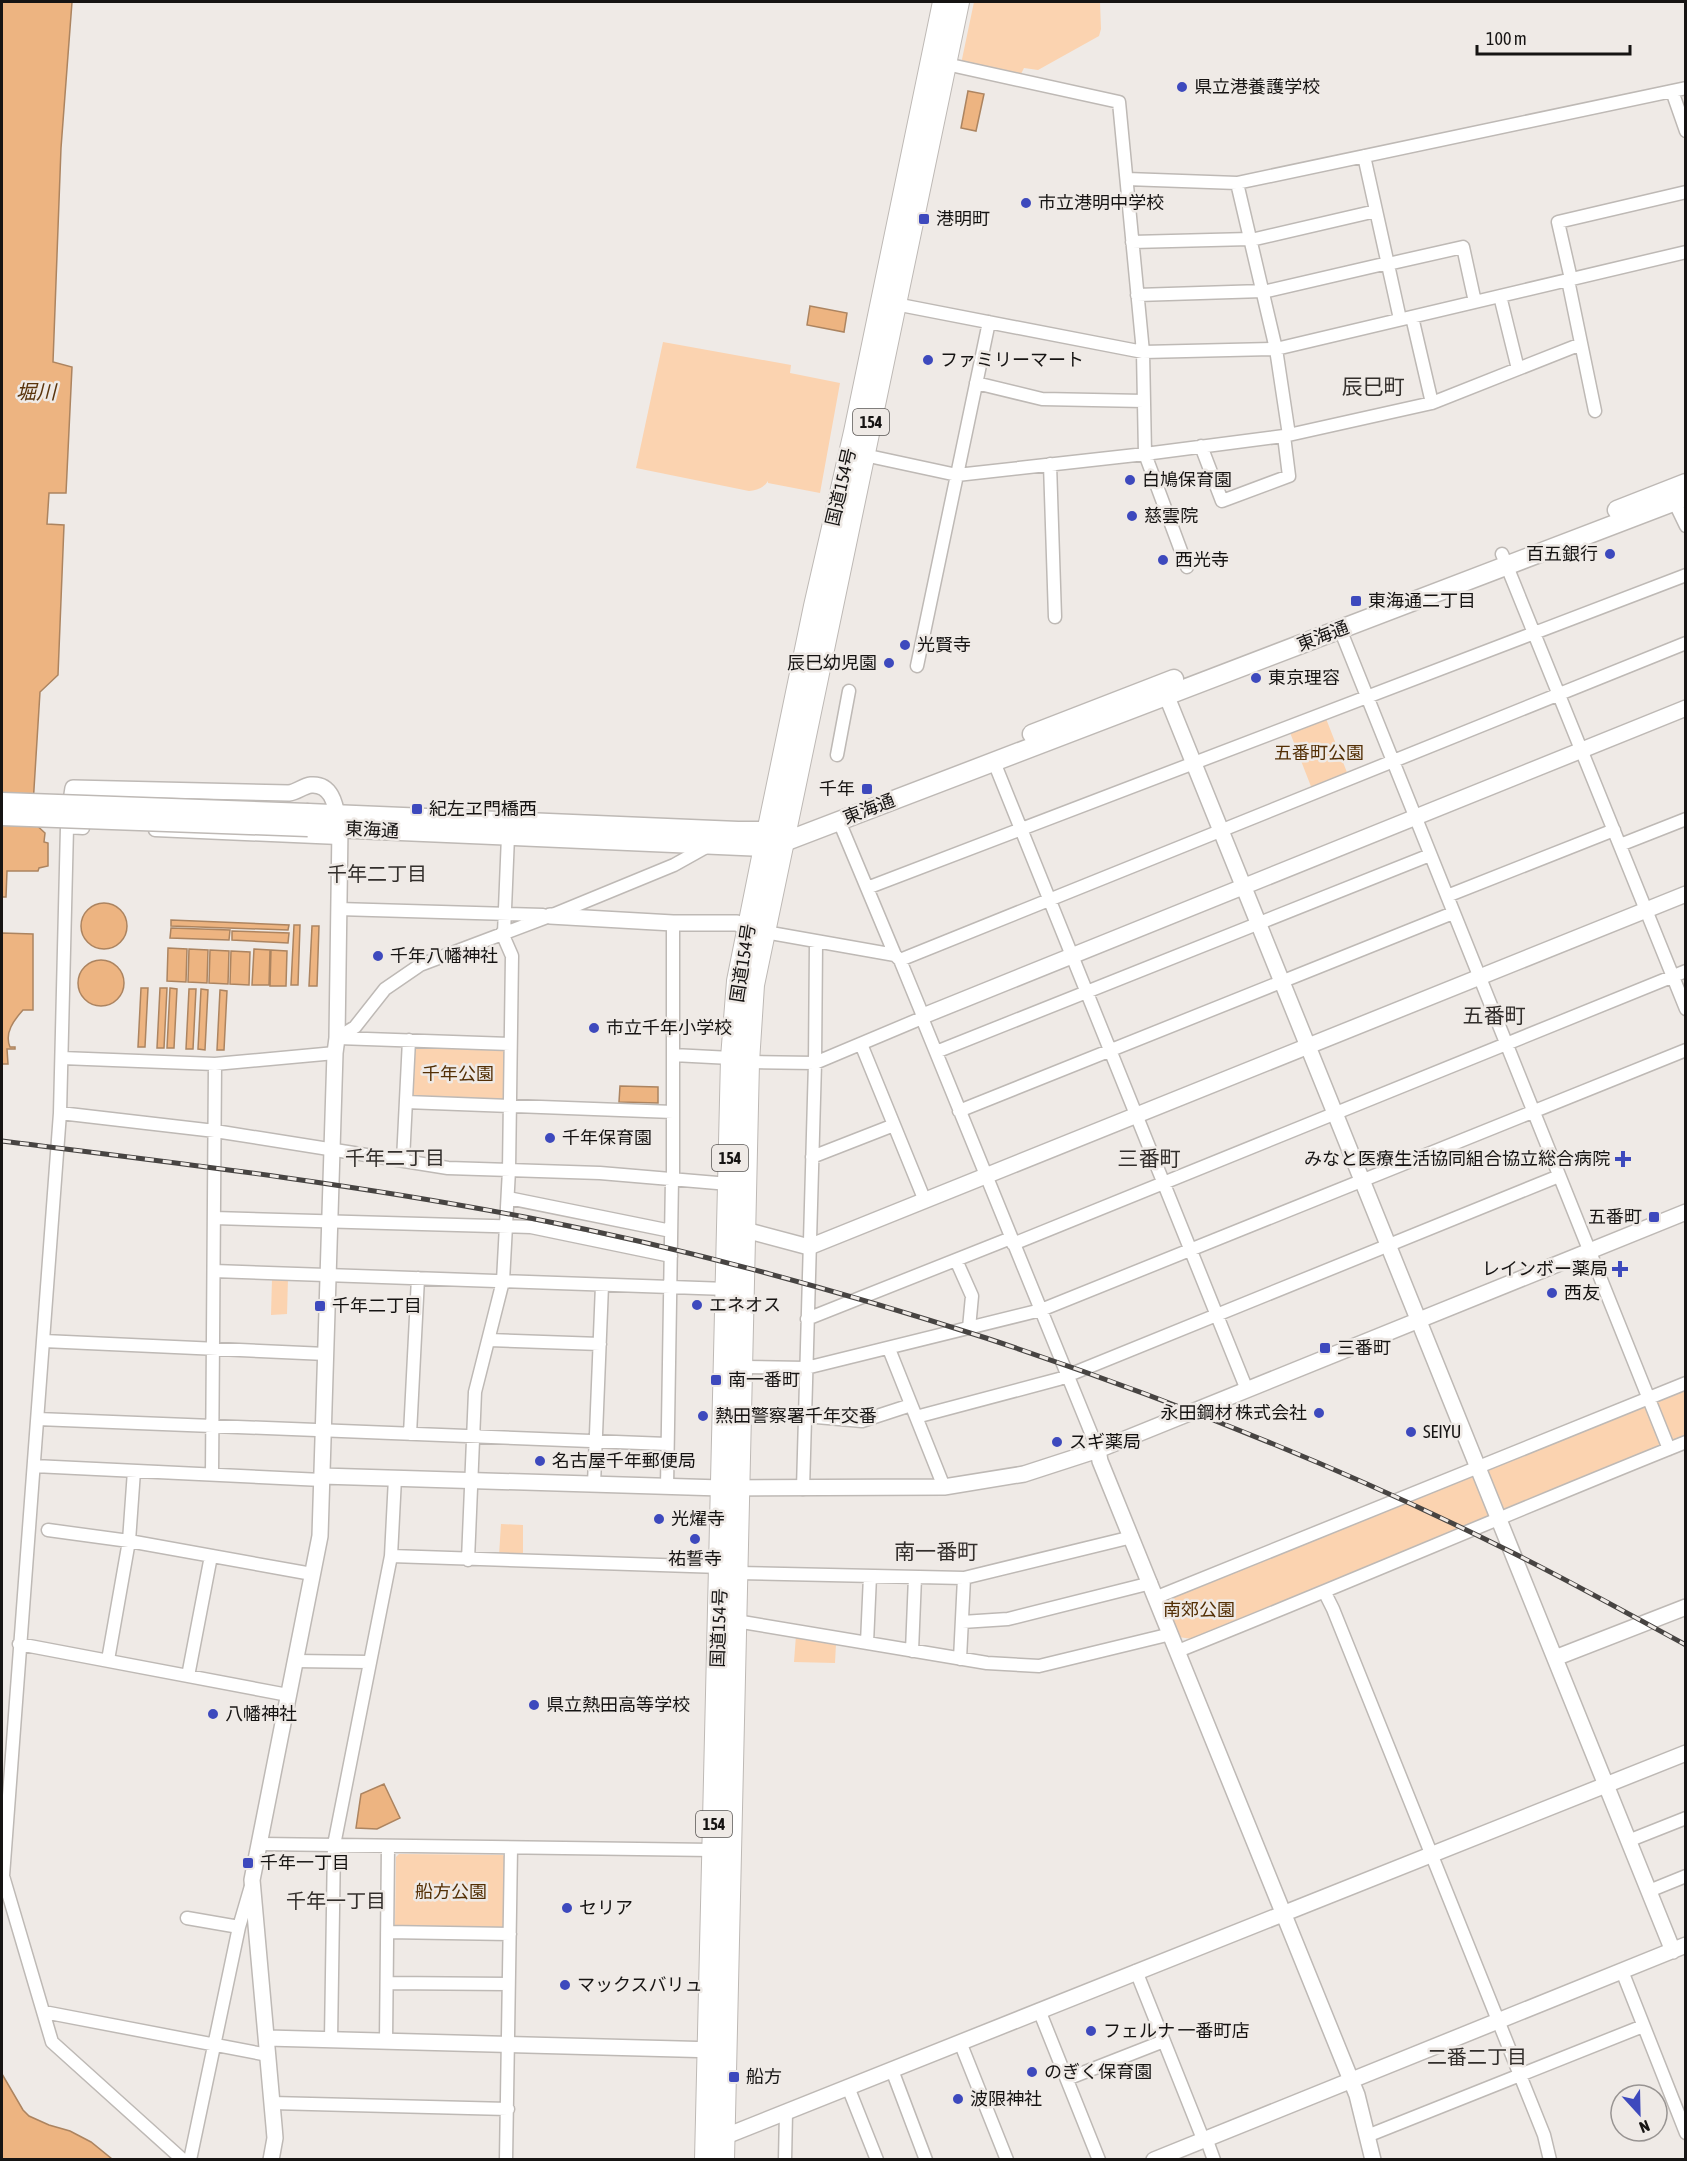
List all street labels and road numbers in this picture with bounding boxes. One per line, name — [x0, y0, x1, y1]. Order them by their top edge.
road number: 154 — [853, 409, 889, 435]
street label: 国道154号 — [821, 446, 860, 528]
street label: 東海通 — [1294, 616, 1352, 655]
street label: 東海通 — [840, 789, 898, 828]
street label: 東海通 — [345, 818, 400, 841]
street label: 国道154号 — [726, 922, 759, 1004]
road number: 154 — [712, 1145, 748, 1171]
street label: 国道154号 — [707, 1588, 730, 1668]
road number: 154 — [696, 1811, 732, 1837]

